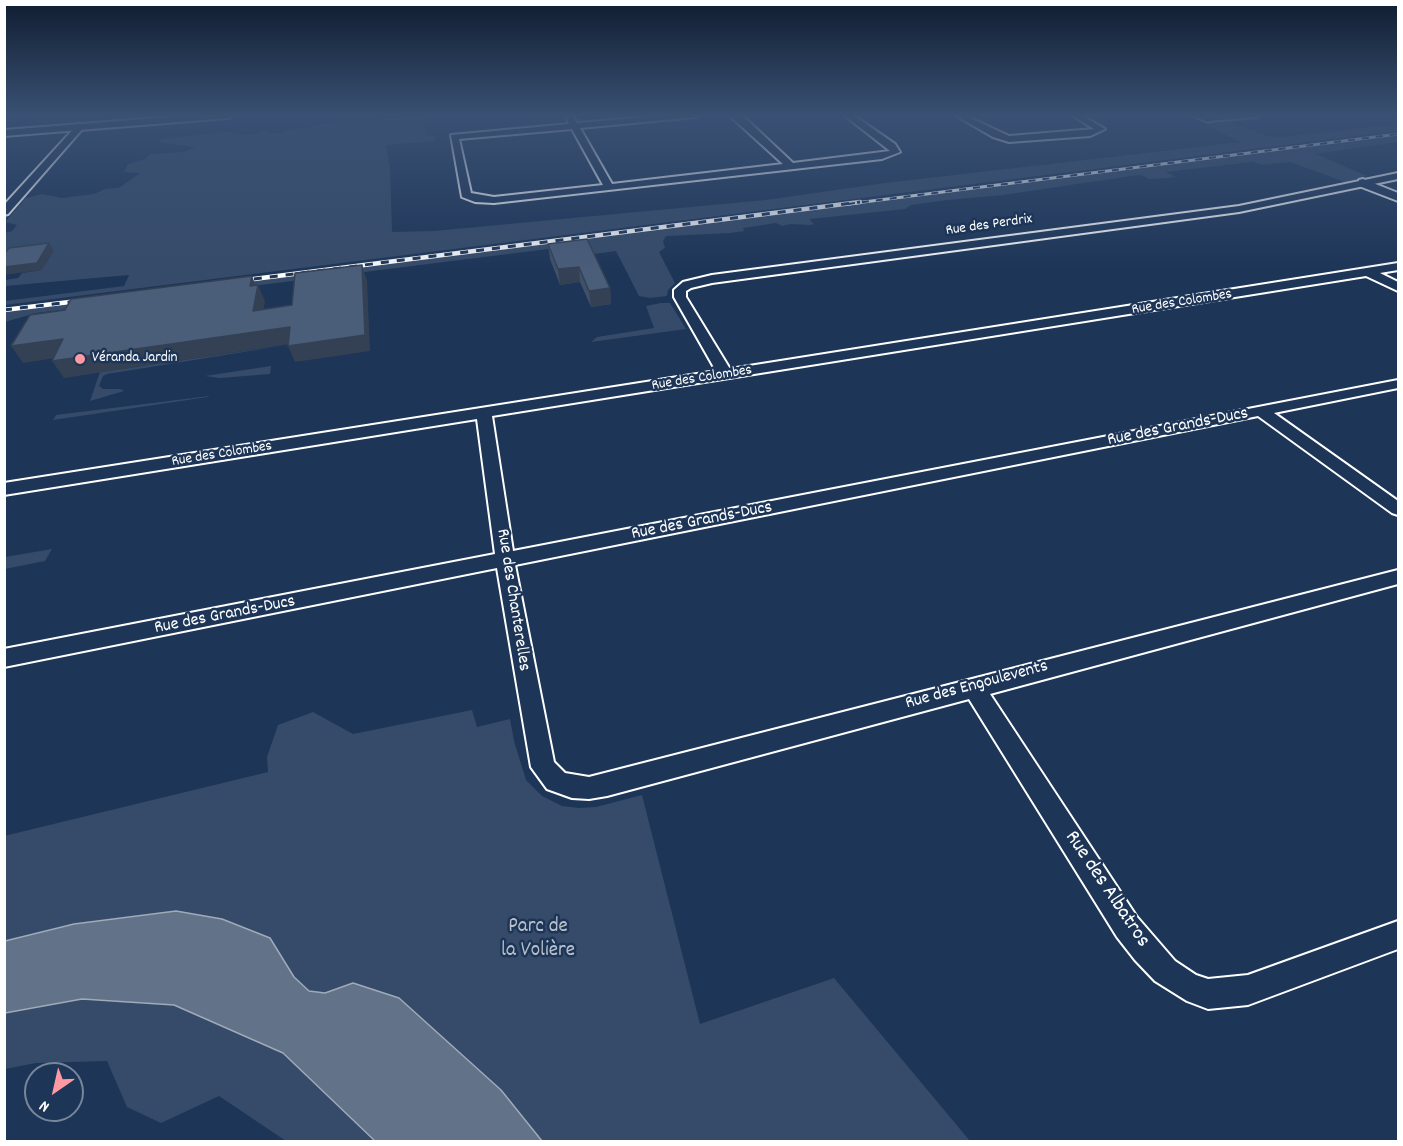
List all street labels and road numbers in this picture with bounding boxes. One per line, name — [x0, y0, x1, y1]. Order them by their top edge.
street label: Rue des Perdrix — [945, 211, 1033, 241]
street label: Rue des Colombes — [1131, 286, 1233, 320]
street label: Rue des Colombes — [651, 362, 753, 396]
street label: Rue des Grands-Ducs — [1106, 404, 1250, 452]
street label: Rue des Colombes — [171, 438, 273, 472]
street label: Rue des Grands-Ducs — [630, 498, 774, 546]
street label: Rue des Chanterelles — [490, 527, 534, 673]
street label: Rue des Grands-Ducs — [153, 592, 297, 640]
street label: Rue des Engoulevents — [903, 657, 1051, 715]
street label: Rue des Albatros — [1058, 827, 1154, 953]

